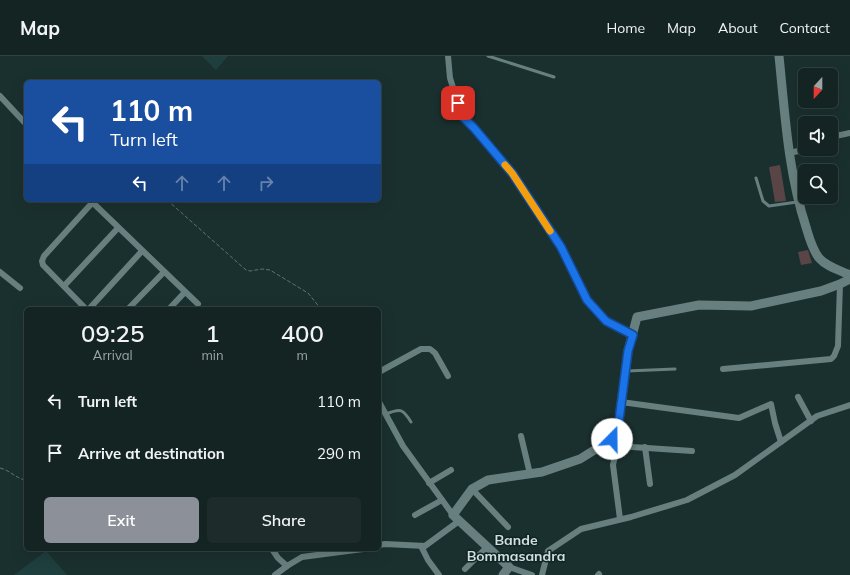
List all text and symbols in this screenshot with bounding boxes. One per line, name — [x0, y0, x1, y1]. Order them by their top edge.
text: Map — [20, 16, 60, 40]
text: Home — [606, 19, 645, 37]
text: Map — [667, 19, 696, 37]
text: About — [718, 19, 758, 37]
text: Contact — [780, 19, 830, 37]
north arrow — [798, 68, 838, 108]
map controls — [798, 68, 838, 204]
pin — [441, 86, 475, 120]
icon: arrive — [447, 92, 469, 114]
text: 110 m — [110, 93, 193, 128]
icon: left — [44, 96, 96, 148]
button: sound — [798, 116, 838, 156]
text: Turn left — [110, 128, 178, 151]
button: search — [798, 164, 838, 204]
icon: left — [129, 172, 151, 194]
icon: ahead — [171, 172, 193, 194]
icon: ahead — [213, 172, 235, 194]
icon: right — [255, 172, 277, 194]
text: 09:25 — [81, 318, 144, 348]
text: 1 — [205, 318, 220, 348]
text: 400 — [281, 318, 324, 348]
text: Arrival — [93, 347, 133, 363]
text: min — [201, 347, 224, 363]
text: m — [297, 347, 308, 363]
icon: left — [44, 390, 66, 412]
text: Turn left — [78, 392, 137, 411]
text: 110 m — [317, 392, 361, 411]
position arrow — [591, 418, 633, 460]
icon: arrive — [44, 442, 66, 464]
text: Arrive at destination — [78, 444, 225, 463]
text: 290 m — [317, 444, 361, 463]
button: Exit — [44, 497, 199, 543]
button: Share — [207, 497, 361, 543]
district label: Bande Bommasandra — [467, 531, 565, 565]

